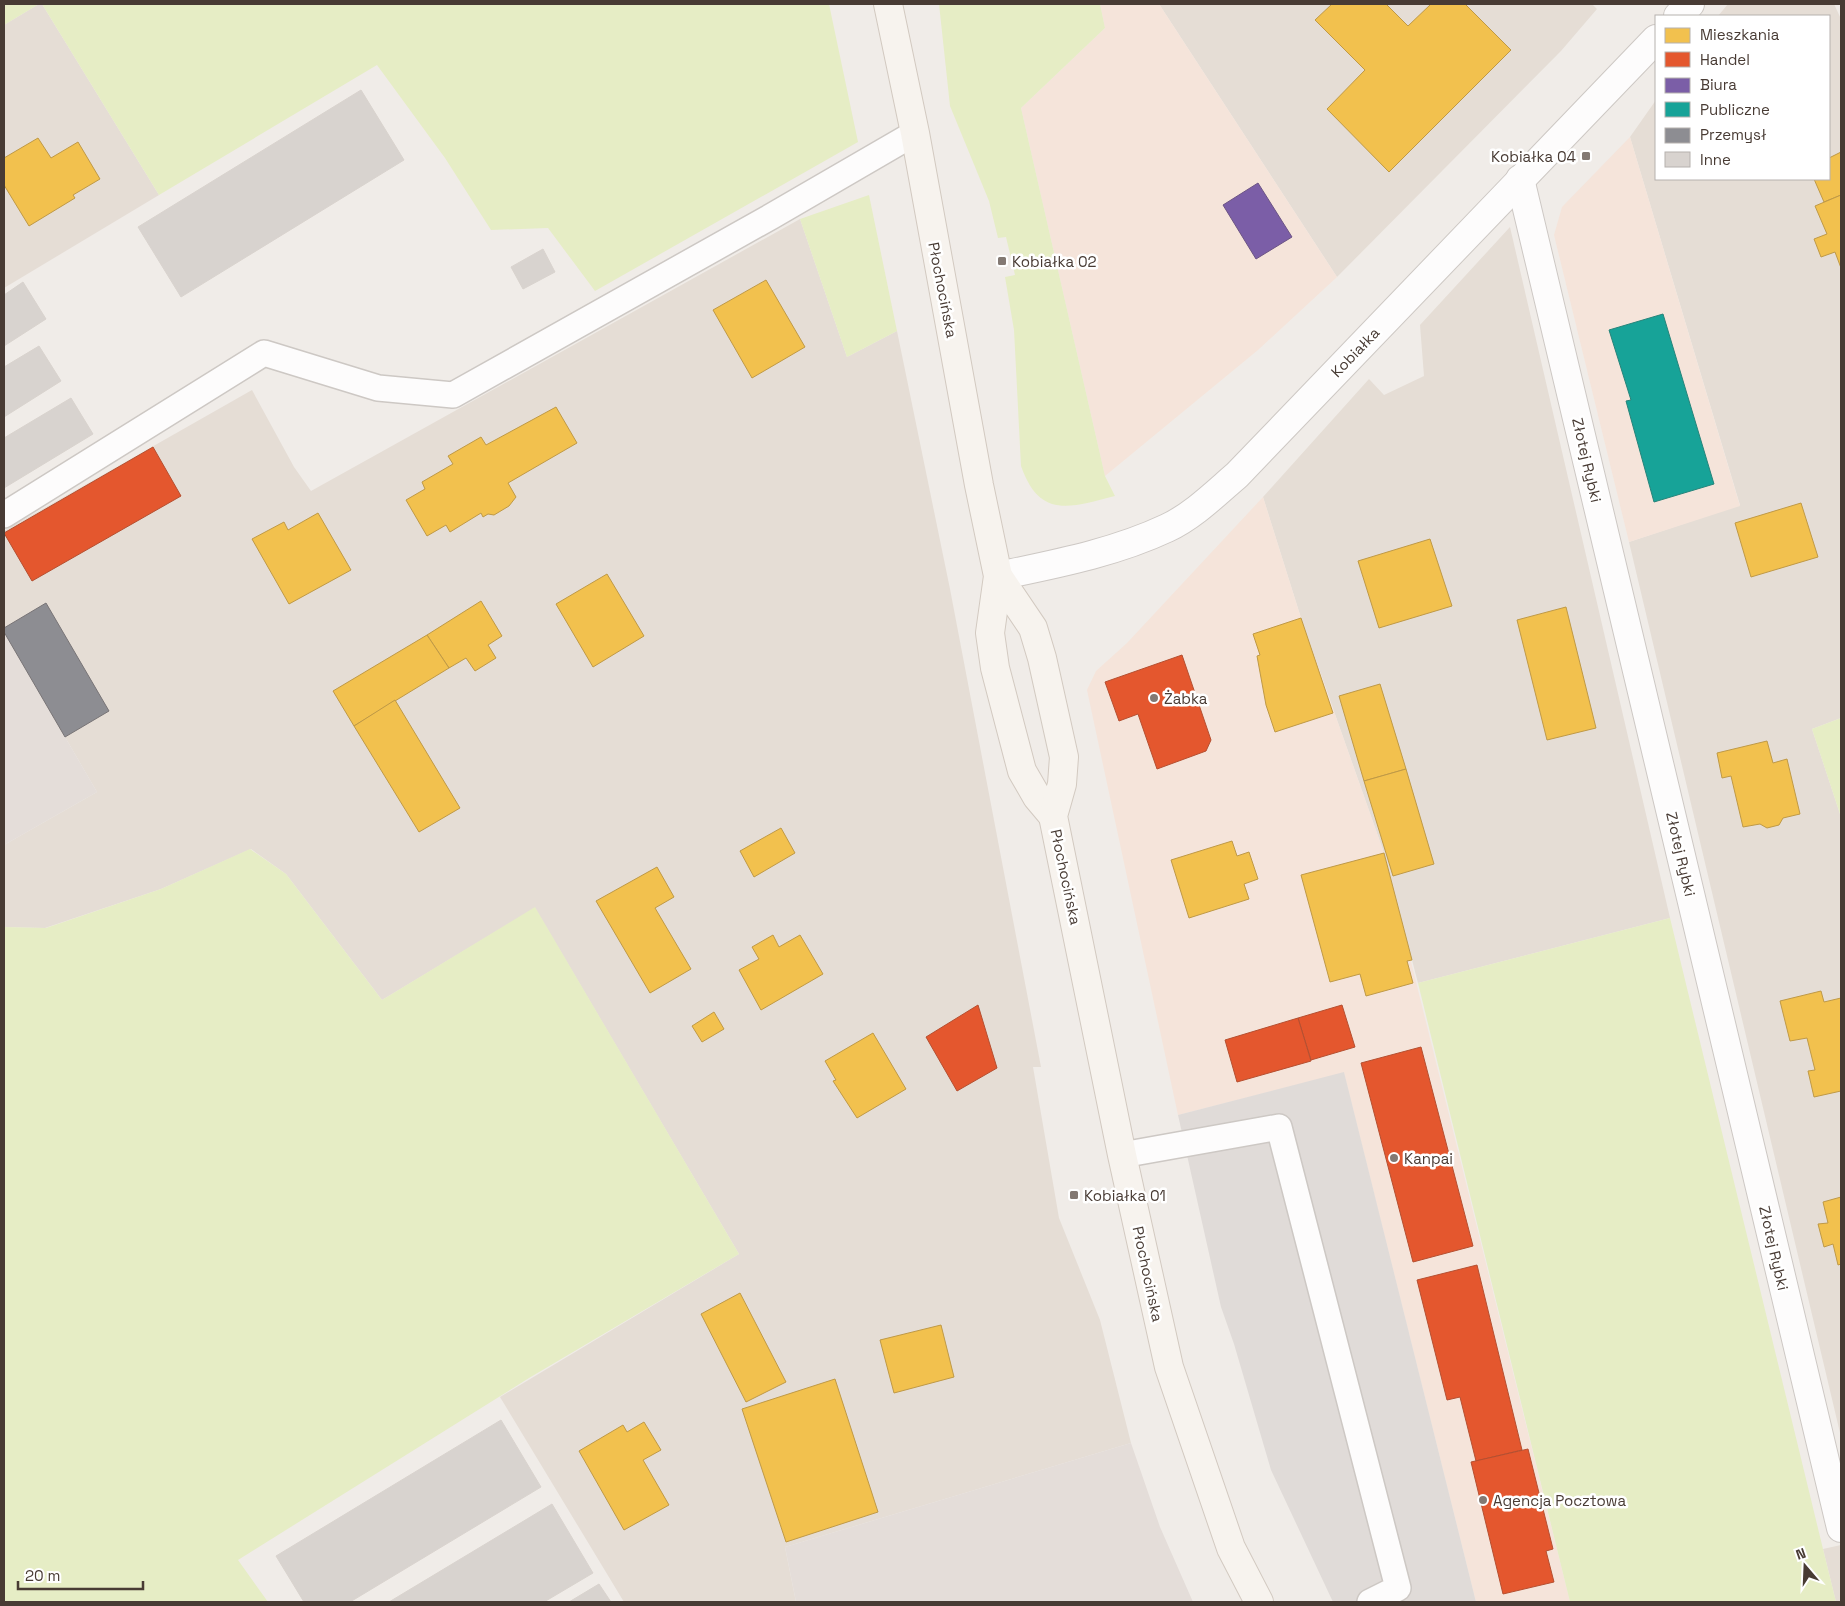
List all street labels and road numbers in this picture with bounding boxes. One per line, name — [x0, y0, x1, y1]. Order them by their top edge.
street label: Płochocińska — [924, 240, 962, 340]
street label: Kobiałka — [1327, 323, 1384, 381]
street label: Złotej Rybki — [1568, 416, 1606, 504]
street label: Złotej Rybki — [1662, 810, 1700, 898]
street label: Płochocińska — [1047, 827, 1085, 927]
street label: Złotej Rybki — [1755, 1204, 1793, 1292]
street label: Płochocińska — [1129, 1224, 1167, 1324]

